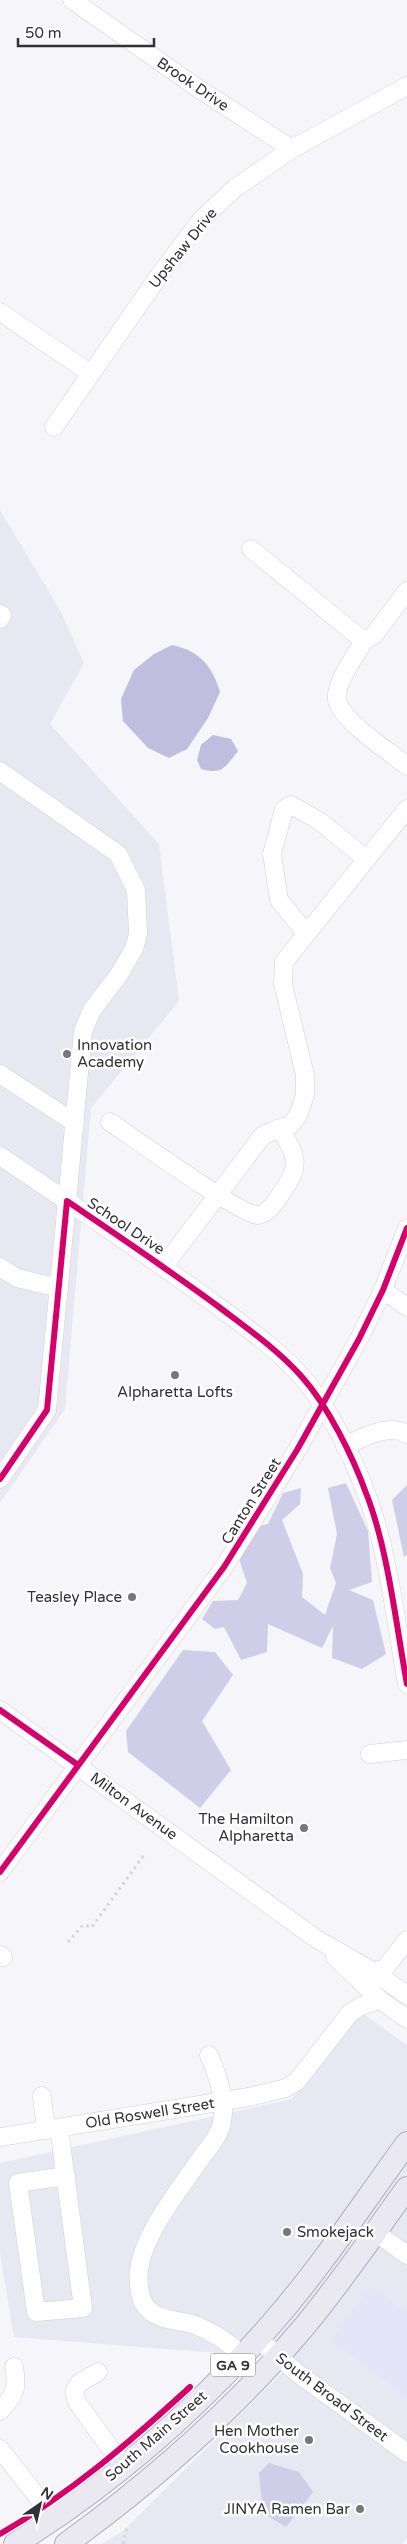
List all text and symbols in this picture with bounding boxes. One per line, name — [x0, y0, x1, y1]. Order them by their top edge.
scale bar — [18, 15, 154, 47]
text: 50 m — [25, 24, 62, 42]
street label: Brook Drive — [154, 53, 232, 115]
street label: Upshaw Drive — [145, 204, 221, 292]
place label: Innovation Academy — [77, 1036, 152, 1071]
marker: Innovation Academy — [61, 1048, 73, 1060]
street label: School Drive — [84, 1194, 168, 1258]
marker: Alpharetta Lofts — [169, 1369, 181, 1381]
place label: Alpharetta Lofts — [117, 1383, 233, 1401]
street label: Canton Street — [217, 1454, 285, 1548]
place label: Teasley Place — [27, 1588, 122, 1606]
marker: Teasley Place — [126, 1591, 138, 1603]
street label: Milton Avenue — [87, 1768, 181, 1844]
place label: The Hamilton Alpharetta — [199, 1810, 294, 1845]
marker: The Hamilton Alpharetta — [298, 1822, 310, 1834]
street label: Old Roswell Street — [84, 2094, 216, 2132]
place label: Smokejack — [297, 2223, 374, 2241]
marker: Smokejack — [281, 2226, 293, 2238]
street label: South Broad Street — [272, 2349, 392, 2445]
road number: GA 9 — [210, 2354, 256, 2376]
street label: South Main Street — [101, 2387, 211, 2485]
place label: Hen Mother Cookhouse — [214, 2422, 299, 2457]
marker: Hen Mother Cookhouse — [303, 2434, 315, 2446]
north arrow — [15, 2479, 65, 2529]
text: N — [38, 2483, 56, 2504]
place label: JINYA Ramen Bar — [224, 2500, 350, 2518]
marker: JINYA Ramen Bar — [354, 2503, 366, 2515]

